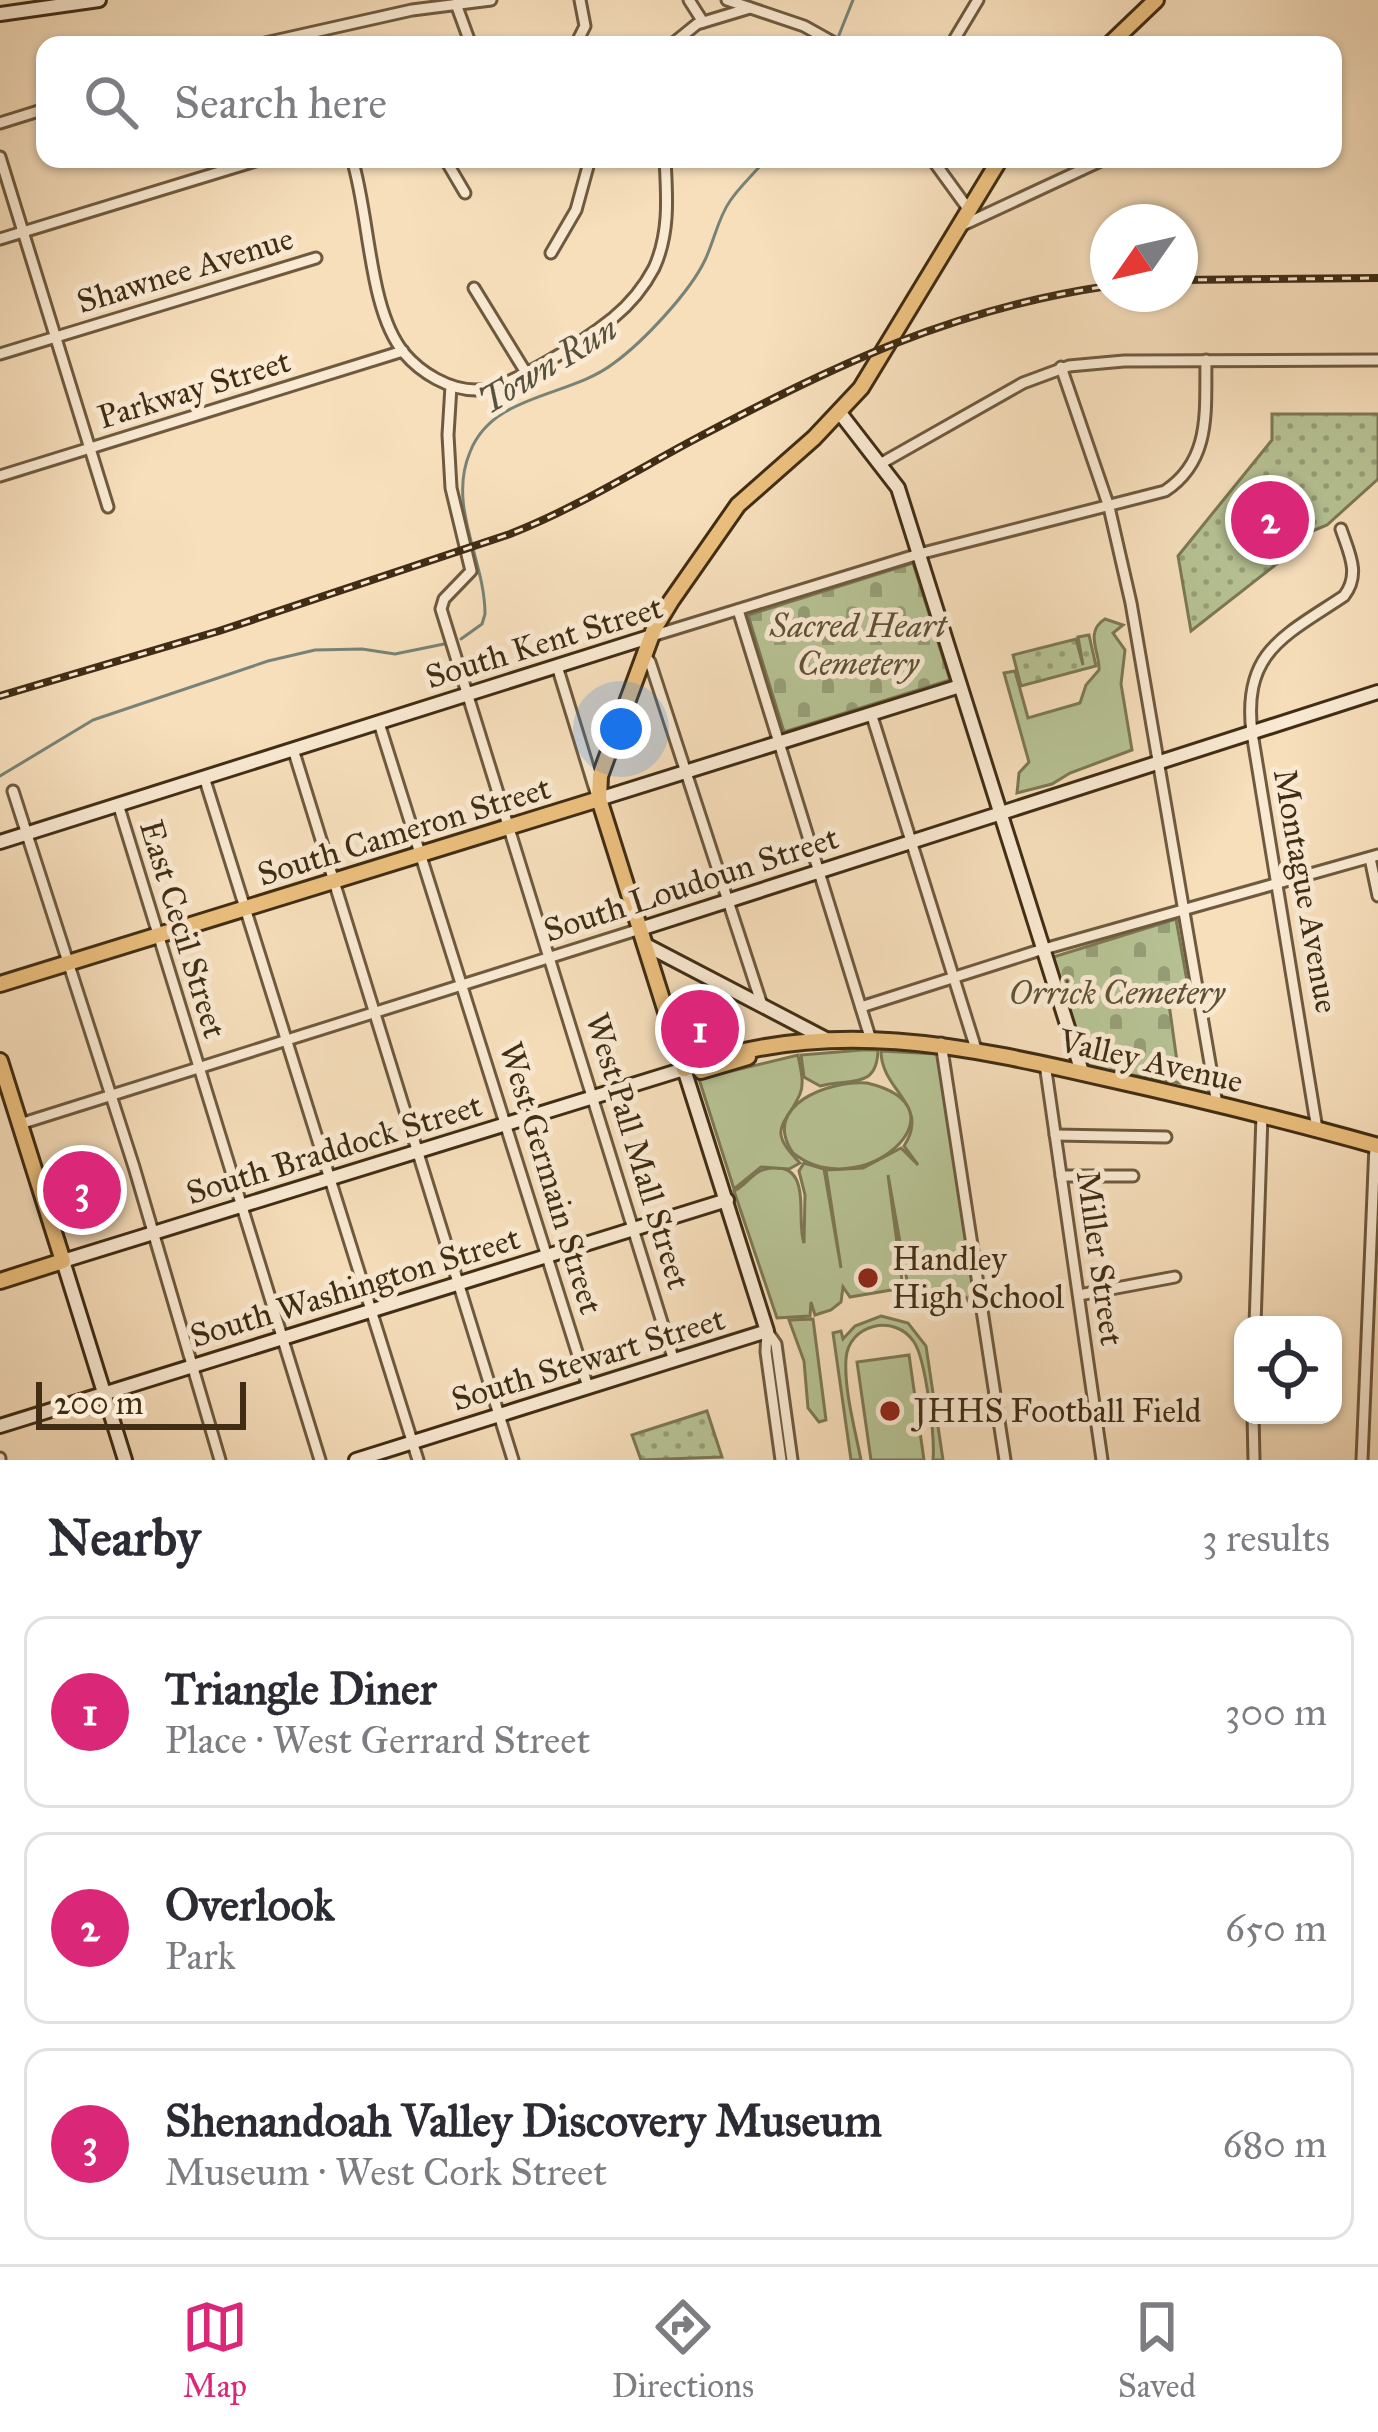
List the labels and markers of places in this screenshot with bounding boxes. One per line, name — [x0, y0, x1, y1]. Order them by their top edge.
pin: 2 — [1231, 475, 1309, 565]
pin: 1 — [661, 984, 739, 1074]
pin: 3 — [43, 1145, 121, 1235]
place label: Handley High School — [892, 1239, 1064, 1317]
marker: Handley High School — [855, 1265, 881, 1291]
place label: JHHS Football Field — [911, 1391, 1202, 1432]
marker: JHHS Football Field — [877, 1398, 903, 1424]

